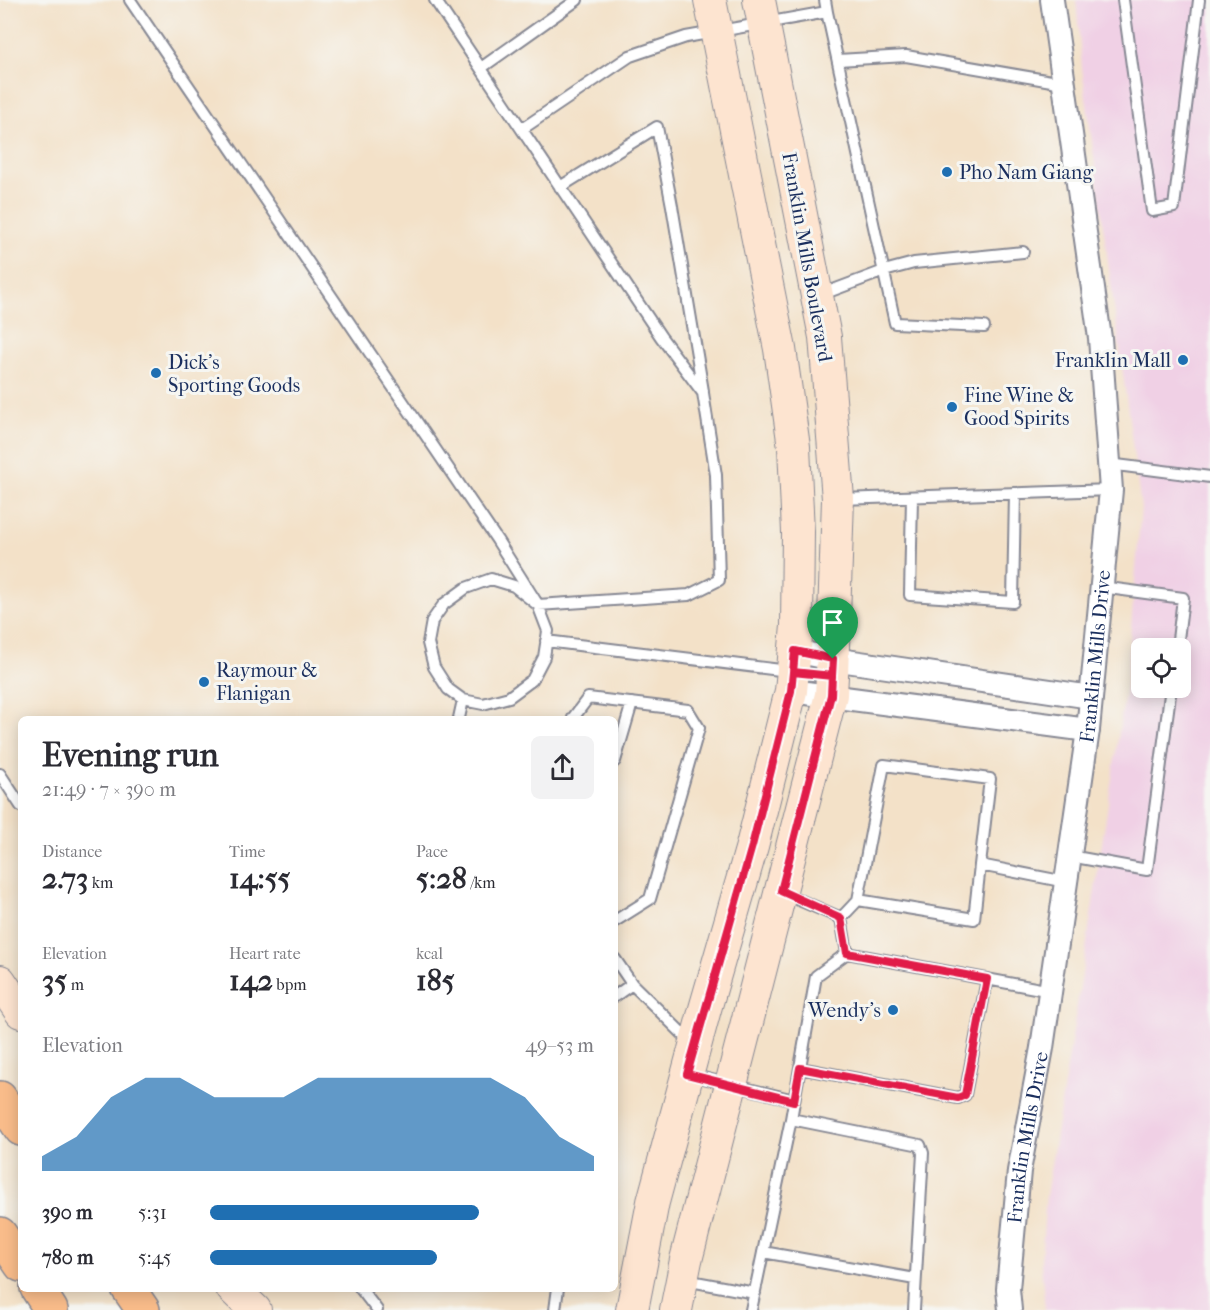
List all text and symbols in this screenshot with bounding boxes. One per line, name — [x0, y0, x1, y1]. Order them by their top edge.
street label: Franklin Mills Boulevard — [777, 150, 837, 365]
place label: Pho Nam Giang — [959, 161, 1093, 184]
marker: Pho Nam Giang — [940, 165, 954, 179]
place label: Franklin Mall — [1055, 349, 1171, 372]
place label: Dick's Sporting Goods — [168, 351, 300, 397]
marker: Franklin Mall — [1176, 353, 1190, 367]
marker: Dick's Sporting Goods — [149, 366, 163, 380]
place label: Fine Wine & Good Spirits — [964, 384, 1074, 430]
marker: Fine Wine & Good Spirits — [945, 400, 959, 414]
street label: Franklin Mills Drive — [1075, 569, 1115, 744]
pin — [807, 597, 858, 659]
icon: arrive — [816, 606, 849, 639]
map controls — [1131, 638, 1191, 698]
button: locate — [1131, 638, 1191, 698]
place label: Raymour & Flanigan — [216, 659, 317, 705]
marker: Raymour & Flanigan — [197, 675, 211, 689]
text: Evening run — [42, 736, 219, 775]
button: share — [531, 736, 594, 799]
text: 21:49 · 7 × 390 m — [42, 778, 176, 801]
text: Distance — [42, 842, 102, 861]
text: Time — [229, 842, 265, 861]
text: Pace — [416, 842, 448, 861]
text: 2.73 — [42, 861, 88, 896]
text: 14:55 — [229, 861, 290, 896]
text: 5:28 — [416, 861, 467, 896]
text: km — [88, 873, 113, 892]
text: /km — [467, 873, 496, 892]
text: Elevation — [42, 944, 107, 963]
text: Heart rate — [229, 944, 301, 963]
text: kcal — [416, 944, 443, 963]
text: 35 — [42, 963, 67, 998]
text: 142 — [229, 963, 273, 998]
text: 185 — [416, 963, 455, 998]
text: m — [67, 975, 84, 994]
text: bpm — [273, 975, 307, 994]
place label: Wendy's — [807, 999, 881, 1022]
marker: Wendy's — [886, 1003, 900, 1017]
text: Elevation — [42, 1034, 123, 1057]
text: 49–53 m — [525, 1034, 594, 1057]
street label: Franklin Mills Drive — [1003, 1050, 1053, 1224]
text: 390 m — [42, 1201, 93, 1224]
text: 5:31 — [138, 1201, 167, 1224]
text: 780 m — [42, 1246, 94, 1269]
text: 5:45 — [138, 1246, 171, 1269]

